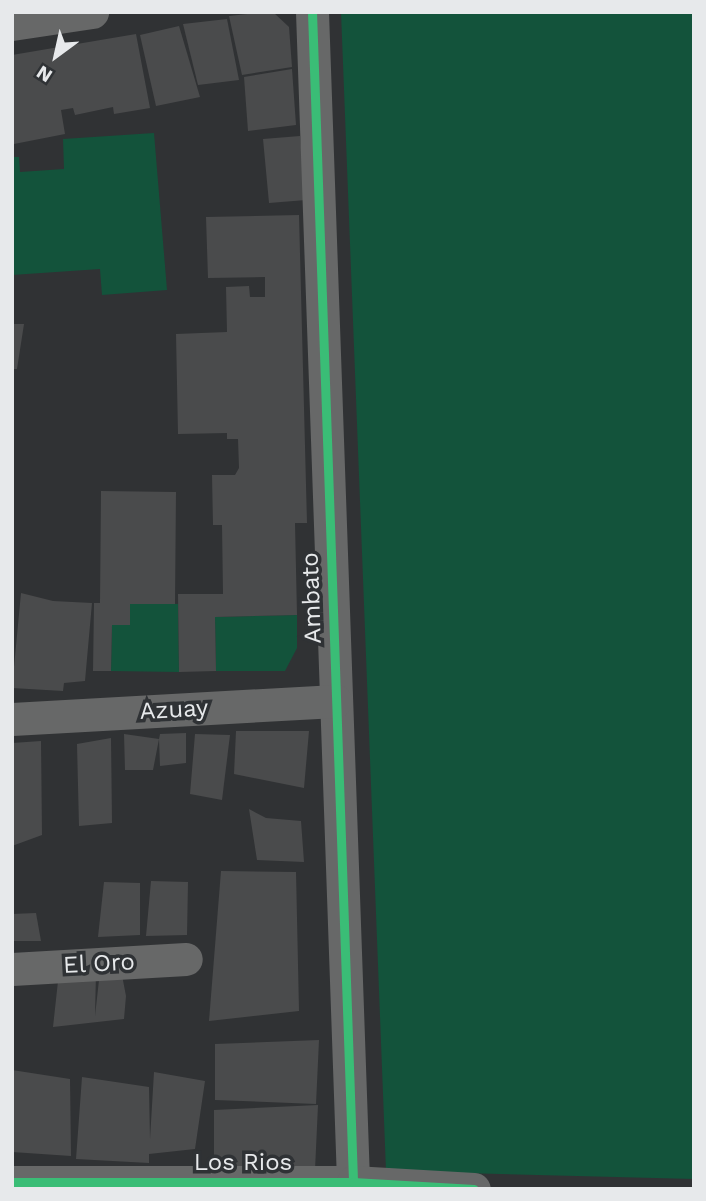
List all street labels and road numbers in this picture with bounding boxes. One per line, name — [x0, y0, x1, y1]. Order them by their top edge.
street label: Ambato — [296, 552, 328, 644]
street label: Azuay — [139, 694, 209, 726]
street label: El Oro — [62, 948, 136, 980]
street label: Los Rios — [194, 1149, 292, 1177]

